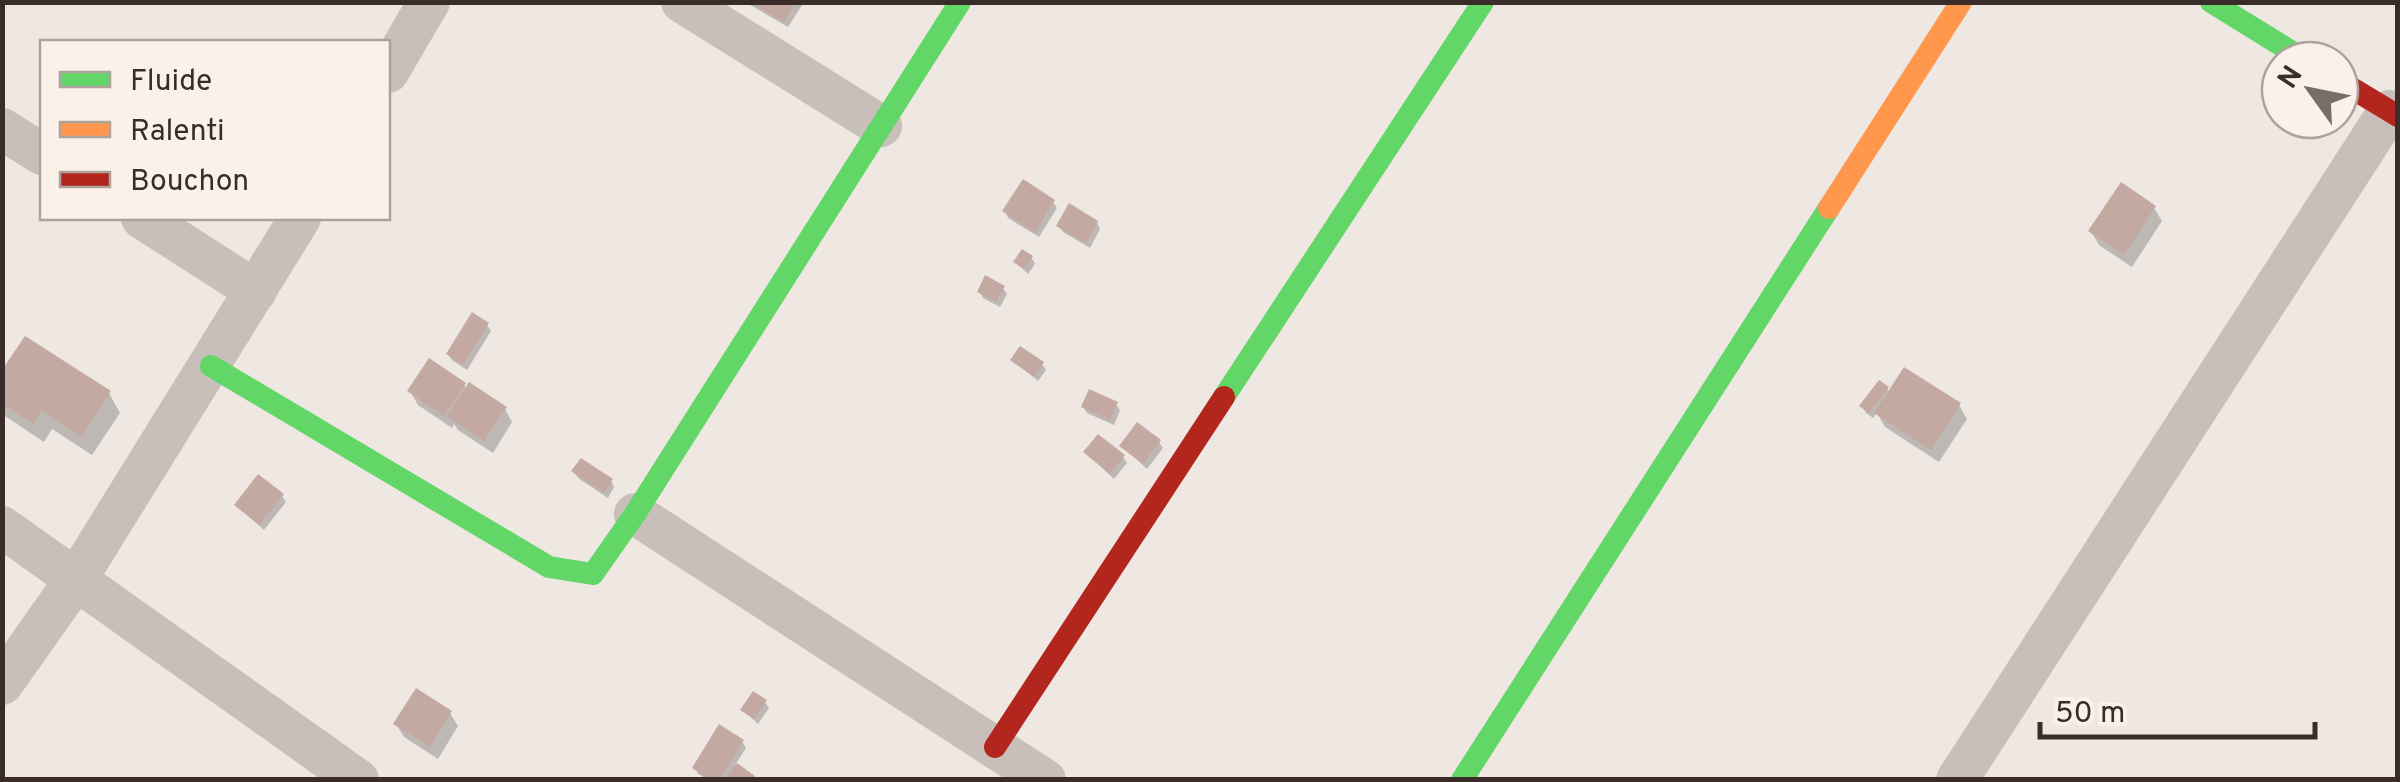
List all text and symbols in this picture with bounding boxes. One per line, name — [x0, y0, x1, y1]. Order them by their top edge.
legend — [40, 40, 390, 220]
north arrow — [2260, 40, 2360, 140]
text: N — [2271, 60, 2312, 96]
text: Fluide — [130, 64, 212, 101]
text: Ralenti — [130, 114, 225, 151]
text: Bouchon — [130, 164, 249, 201]
scale bar — [2040, 677, 2315, 739]
text: 50 m — [2055, 696, 2125, 733]

